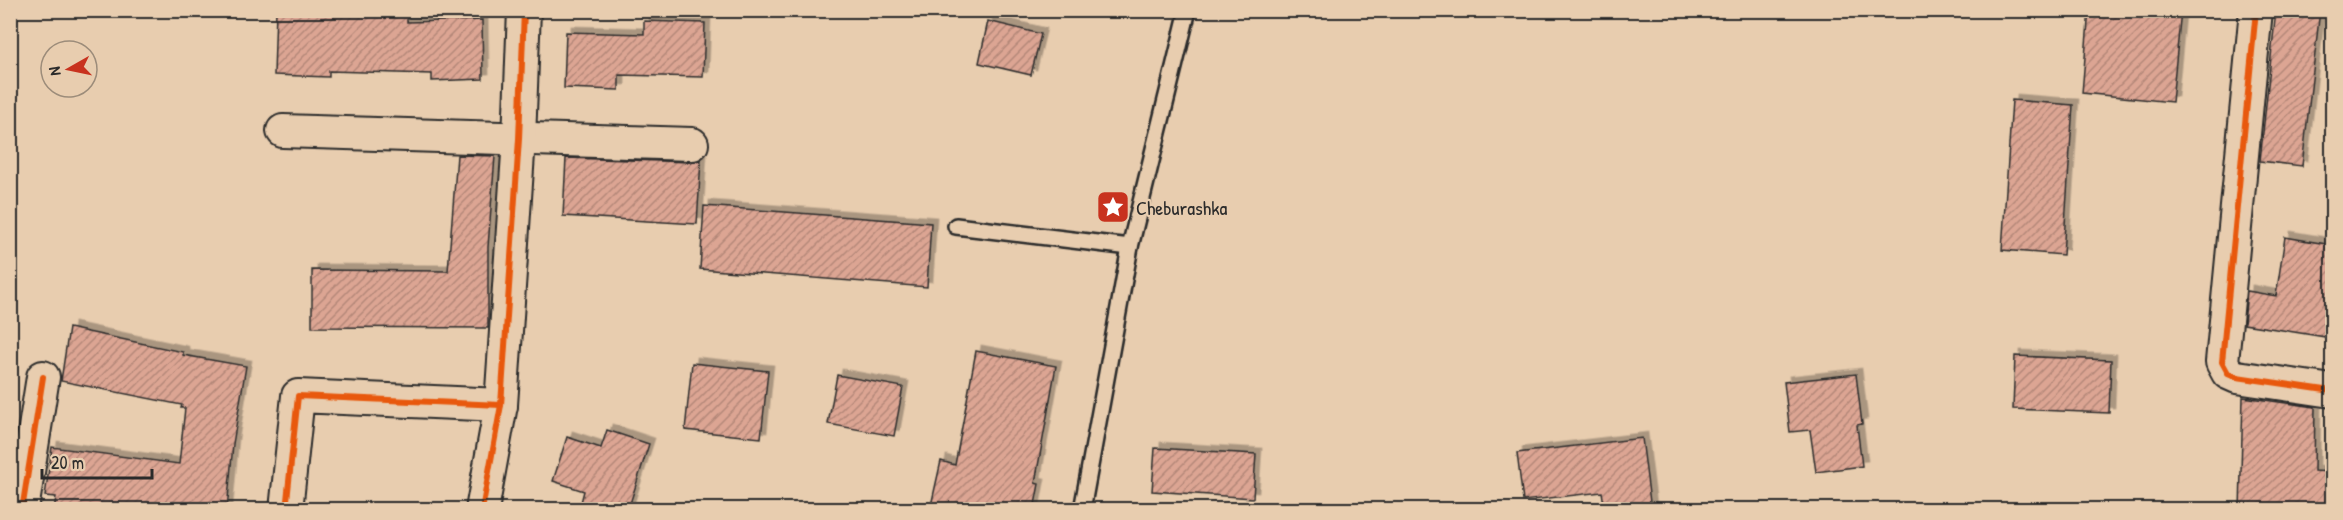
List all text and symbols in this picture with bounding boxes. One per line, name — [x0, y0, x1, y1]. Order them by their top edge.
north arrow — [39, 39, 99, 99]
text: N — [43, 65, 66, 77]
place icon: Cheburashka — [1095, 189, 1131, 225]
place label: Cheburashka — [1136, 194, 1228, 221]
scale bar — [42, 442, 152, 480]
text: 20 m — [51, 450, 84, 475]

